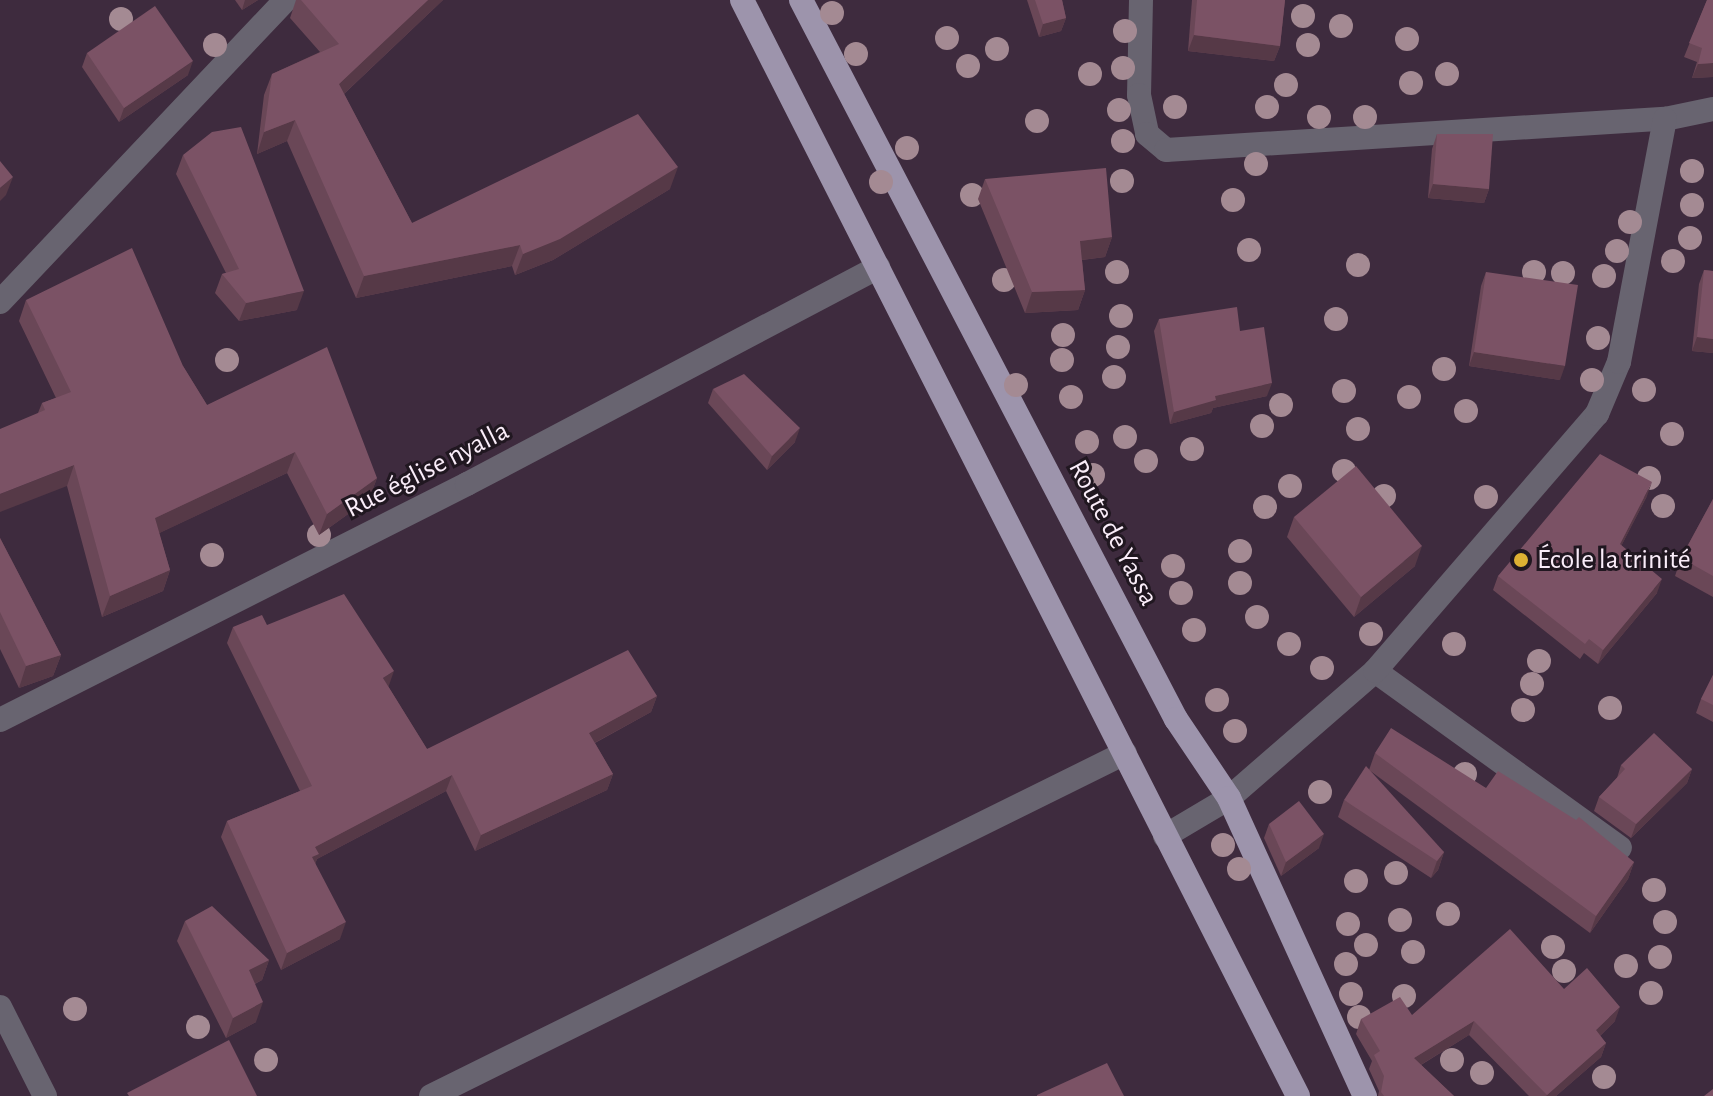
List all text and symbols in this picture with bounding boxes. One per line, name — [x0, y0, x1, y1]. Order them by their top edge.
street label: Rue église nyalla — [339, 414, 515, 526]
street label: Route de Yassa — [1061, 454, 1165, 612]
place label: École la trinité — [1537, 543, 1691, 577]
marker: École la trinité — [1512, 551, 1530, 569]

